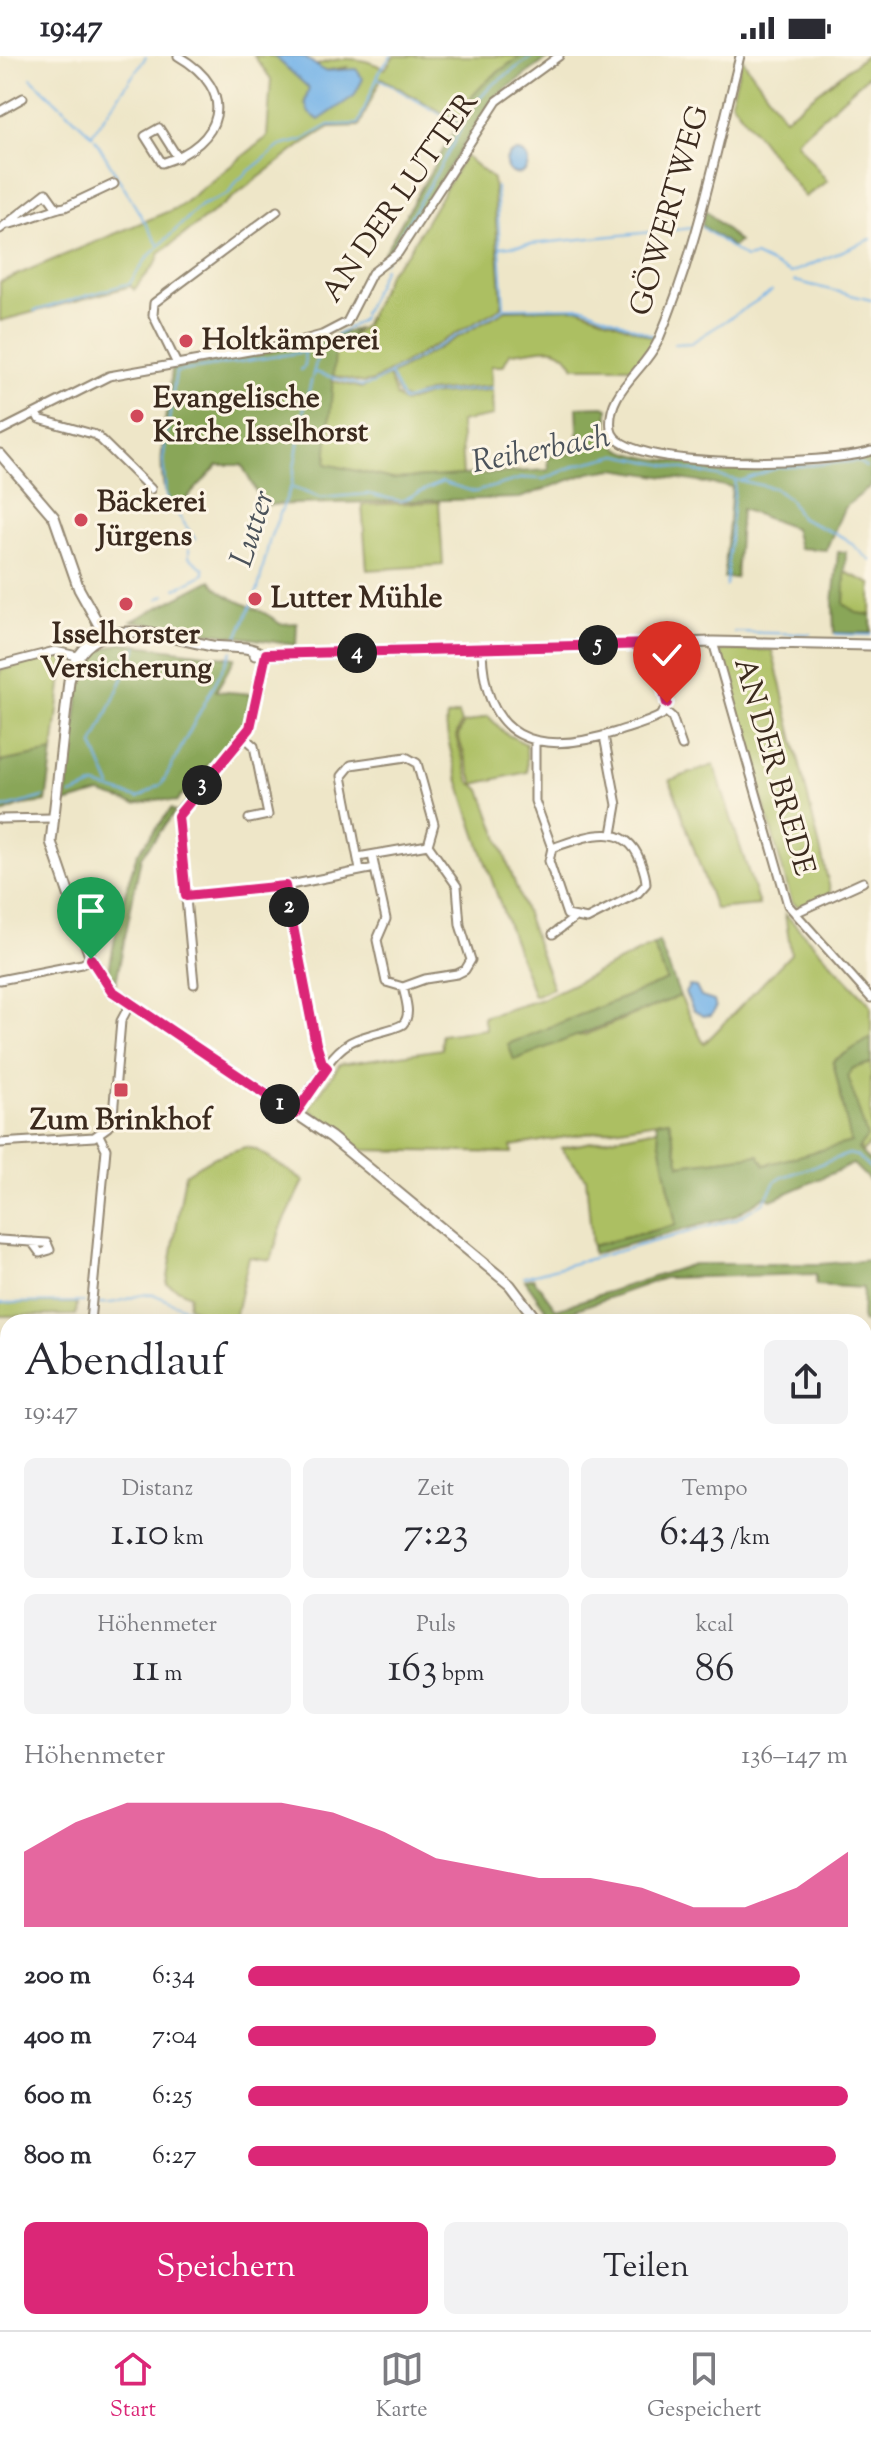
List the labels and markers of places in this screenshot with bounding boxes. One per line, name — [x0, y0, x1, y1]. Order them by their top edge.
place label: Holtkämperei — [202, 320, 380, 363]
marker: Holtkämperei — [177, 332, 195, 350]
place label: Evangelische Kirche Isselhorst — [153, 378, 369, 455]
marker: Evangelische Kirche Isselhorst — [128, 407, 146, 425]
place label: Bäckerei Jürgens — [95, 482, 207, 559]
marker: Bäckerei Jürgens — [72, 511, 90, 529]
place label: Lutter Mühle — [271, 578, 443, 621]
marker: Lutter Mühle — [246, 590, 264, 608]
marker: Isselhorster Versicherung — [117, 595, 135, 613]
place label: Isselhorster Versicherung — [40, 614, 212, 691]
pin — [633, 621, 701, 703]
pin: 5 — [578, 625, 618, 665]
pin: 4 — [337, 633, 377, 673]
pin: 3 — [182, 765, 222, 805]
pin — [57, 877, 125, 959]
pin: 2 — [269, 887, 309, 927]
marker: Zum Brinkhof — [112, 1081, 130, 1099]
pin: 1 — [260, 1084, 300, 1124]
place label: Zum Brinkhof — [30, 1100, 214, 1143]

